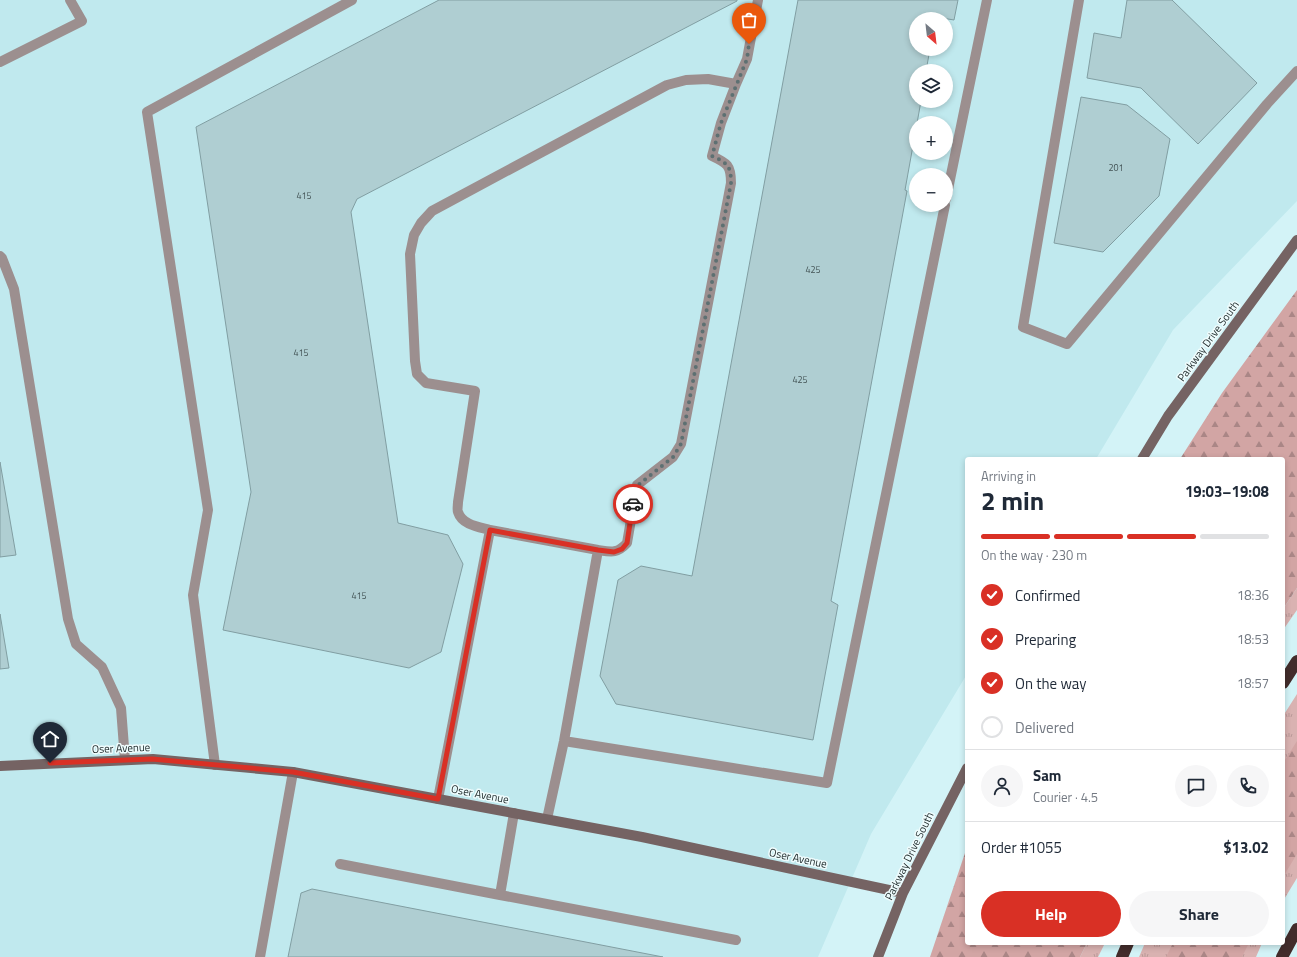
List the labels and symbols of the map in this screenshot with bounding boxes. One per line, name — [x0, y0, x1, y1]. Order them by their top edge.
pin — [732, 3, 766, 44]
north arrow — [909, 12, 953, 56]
house number: 201 — [1108, 161, 1124, 174]
house number: 415 — [296, 189, 312, 202]
house number: 425 — [805, 263, 821, 276]
street label: Parkway Drive South — [1173, 297, 1243, 385]
house number: 415 — [293, 346, 309, 359]
house number: 425 — [792, 373, 808, 386]
courier — [613, 484, 653, 524]
house number: 415 — [351, 589, 367, 602]
pin — [33, 722, 67, 763]
street label: Oser Avenue — [91, 739, 151, 757]
street label: Oser Avenue — [450, 781, 511, 808]
street label: Parkway Drive South — [881, 809, 937, 903]
street label: Oser Avenue — [768, 844, 829, 872]

